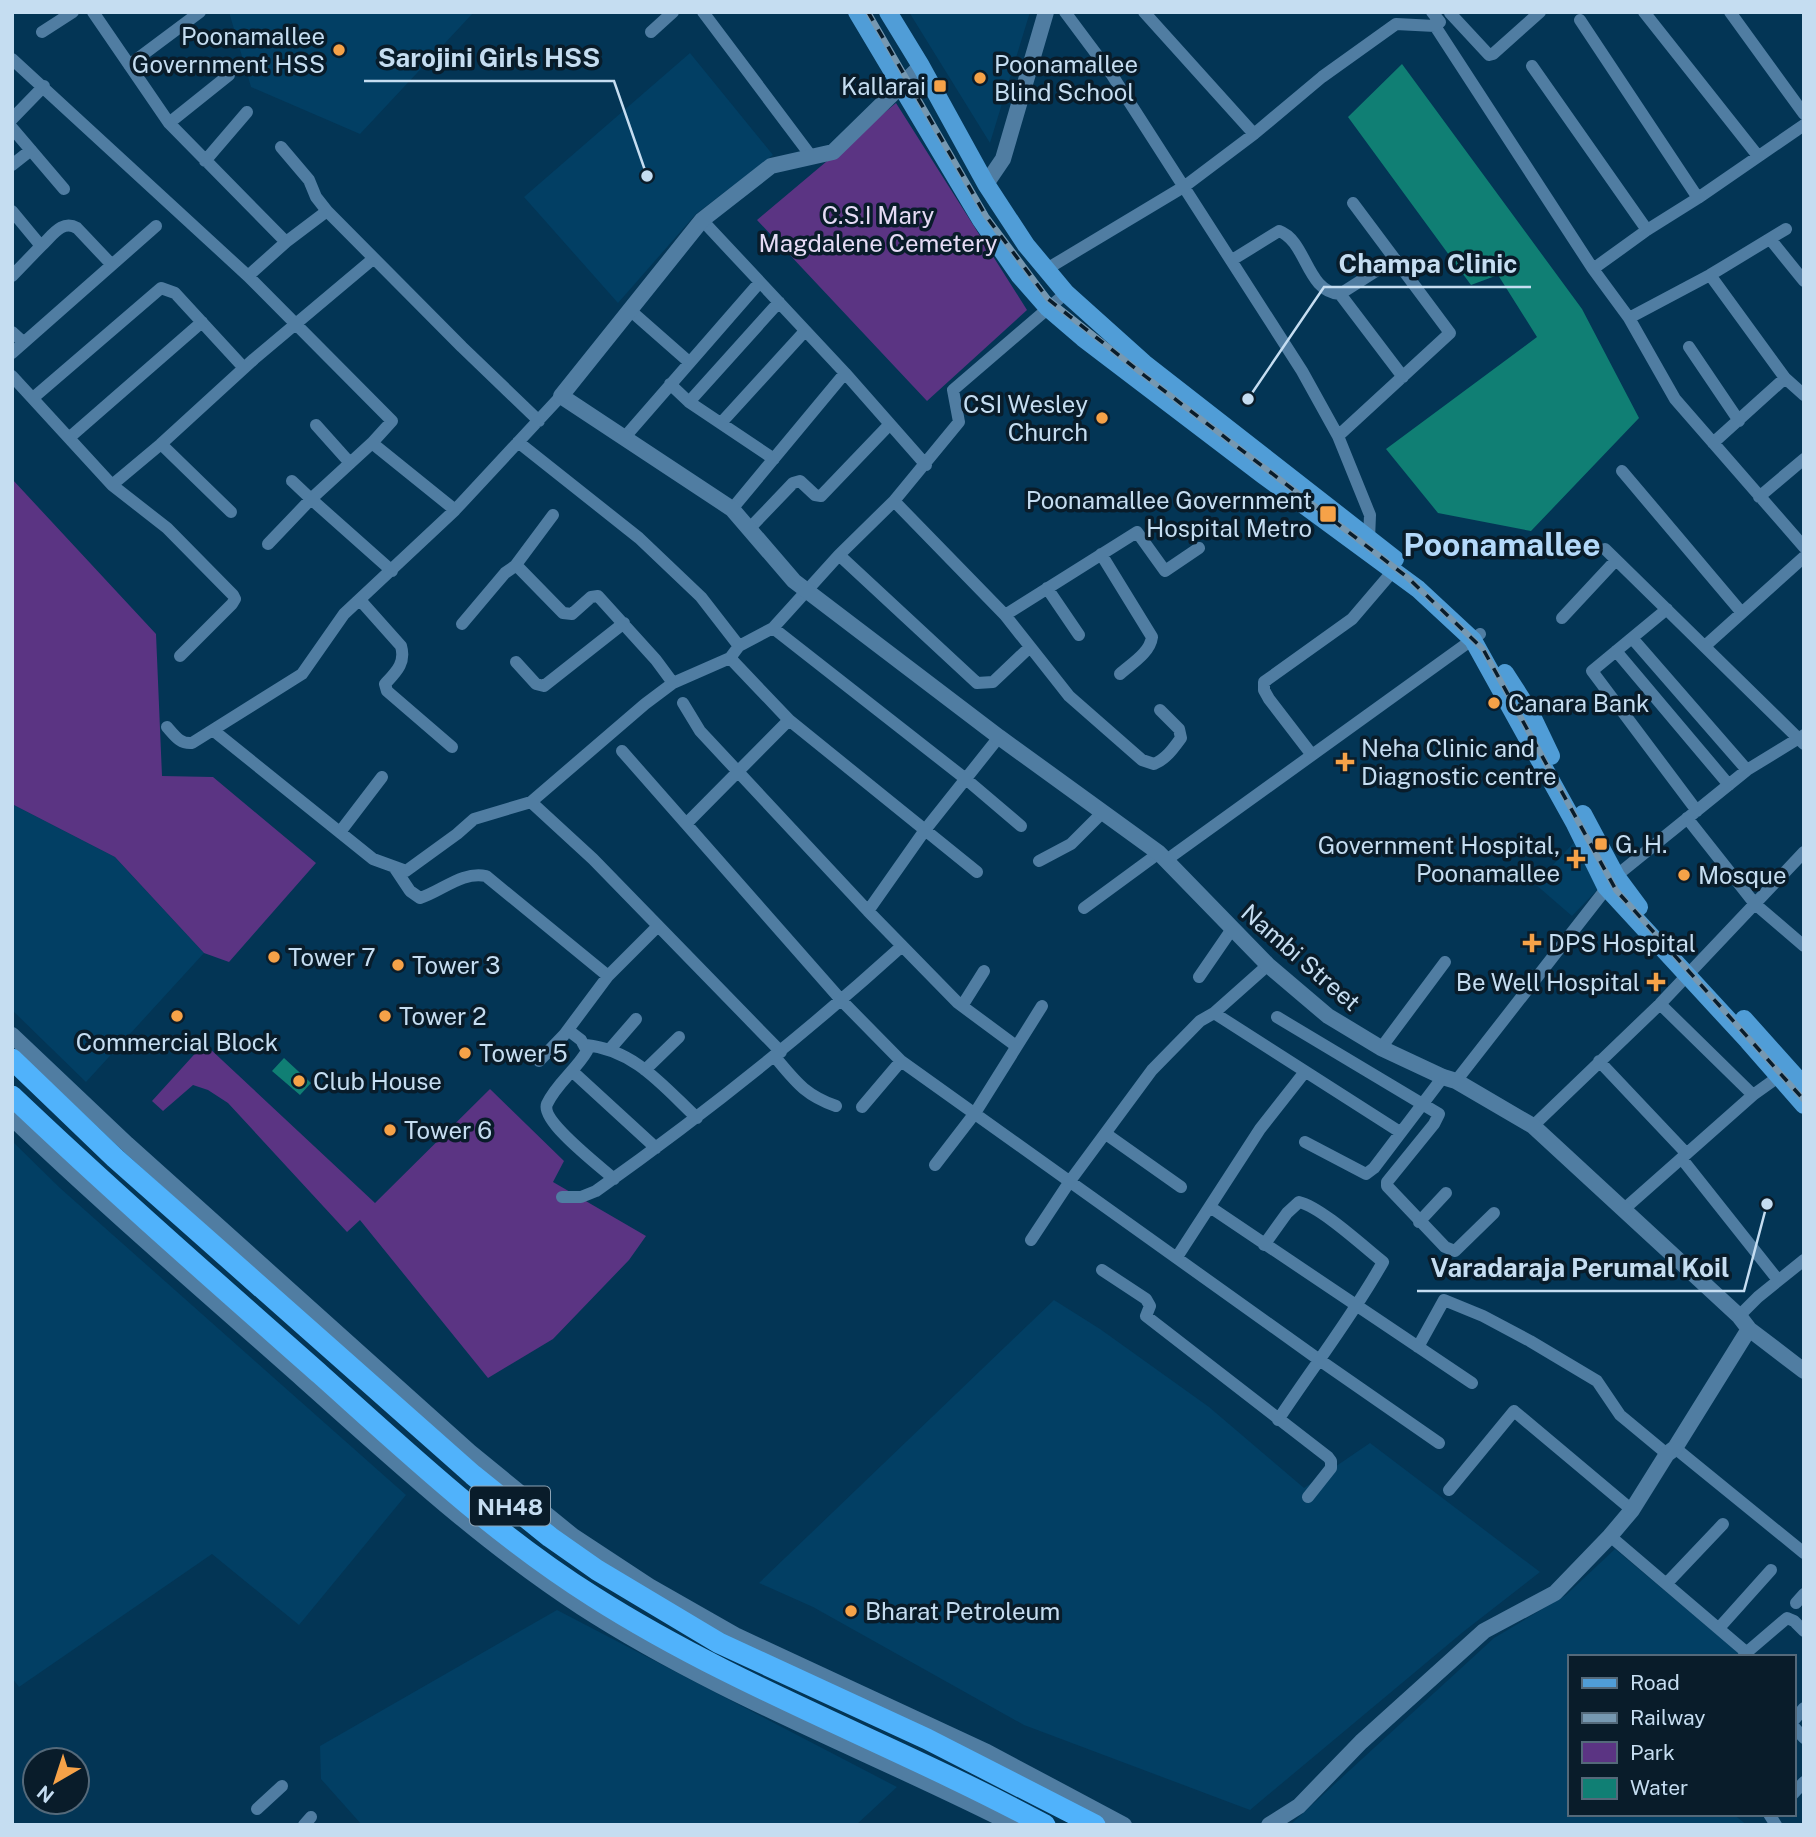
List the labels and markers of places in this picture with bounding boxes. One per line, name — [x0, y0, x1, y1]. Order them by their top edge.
place label: Poonamallee Government HSS — [132, 22, 325, 78]
callout: Sarojini Girls HSS — [364, 34, 614, 81]
marker: Poonamallee Government HSS — [331, 42, 347, 58]
place label: Poonamallee Blind School — [994, 50, 1138, 106]
marker: Poonamallee Blind School — [972, 70, 988, 86]
place label: Kallarai — [841, 72, 926, 100]
marker: Kallarai — [932, 78, 948, 94]
callout: Champa Clinic — [1324, 240, 1531, 287]
place label: CSI Wesley Church — [963, 390, 1088, 446]
marker: CSI Wesley Church — [1094, 410, 1110, 426]
place label: Poonamallee Government Hospital Metro — [1026, 486, 1312, 542]
marker: Poonamallee Government Hospital Metro — [1318, 504, 1338, 524]
place label: Canara Bank — [1508, 689, 1649, 717]
marker: Canara Bank — [1486, 695, 1502, 711]
place label: Neha Clinic and Diagnostic centre — [1361, 734, 1557, 790]
marker: Neha Clinic and Diagnostic centre — [1335, 752, 1355, 772]
place label: G. H. — [1615, 830, 1667, 858]
place label: Government Hospital, Poonamallee — [1318, 831, 1560, 887]
marker: G. H. — [1593, 836, 1609, 852]
marker: Government Hospital, Poonamallee — [1566, 849, 1586, 869]
place label: Mosque — [1698, 861, 1787, 889]
marker: Mosque — [1676, 867, 1692, 883]
place label: DPS Hospital — [1548, 929, 1696, 957]
marker: DPS Hospital — [1522, 933, 1542, 953]
place label: Tower 7 — [288, 943, 376, 971]
marker: Tower 7 — [266, 949, 282, 965]
place label: Tower 3 — [412, 951, 500, 979]
marker: Tower 3 — [390, 957, 406, 973]
place label: Be Well Hospital — [1456, 968, 1640, 996]
marker: Be Well Hospital — [1646, 972, 1666, 992]
place label: Tower 2 — [399, 1002, 487, 1030]
marker: Commercial Block — [169, 1008, 185, 1024]
marker: Tower 2 — [377, 1008, 393, 1024]
place label: Commercial Block — [76, 1028, 278, 1056]
place label: Tower 5 — [479, 1039, 568, 1067]
marker: Tower 5 — [457, 1045, 473, 1061]
place label: Club House — [313, 1067, 442, 1095]
marker: Club House — [291, 1073, 307, 1089]
place label: Tower 6 — [404, 1116, 492, 1144]
marker: Tower 6 — [382, 1122, 398, 1138]
callout: Varadaraja Perumal Koil — [1417, 1244, 1744, 1291]
place label: Bharat Petroleum — [865, 1597, 1060, 1625]
marker: Bharat Petroleum — [843, 1603, 859, 1619]

